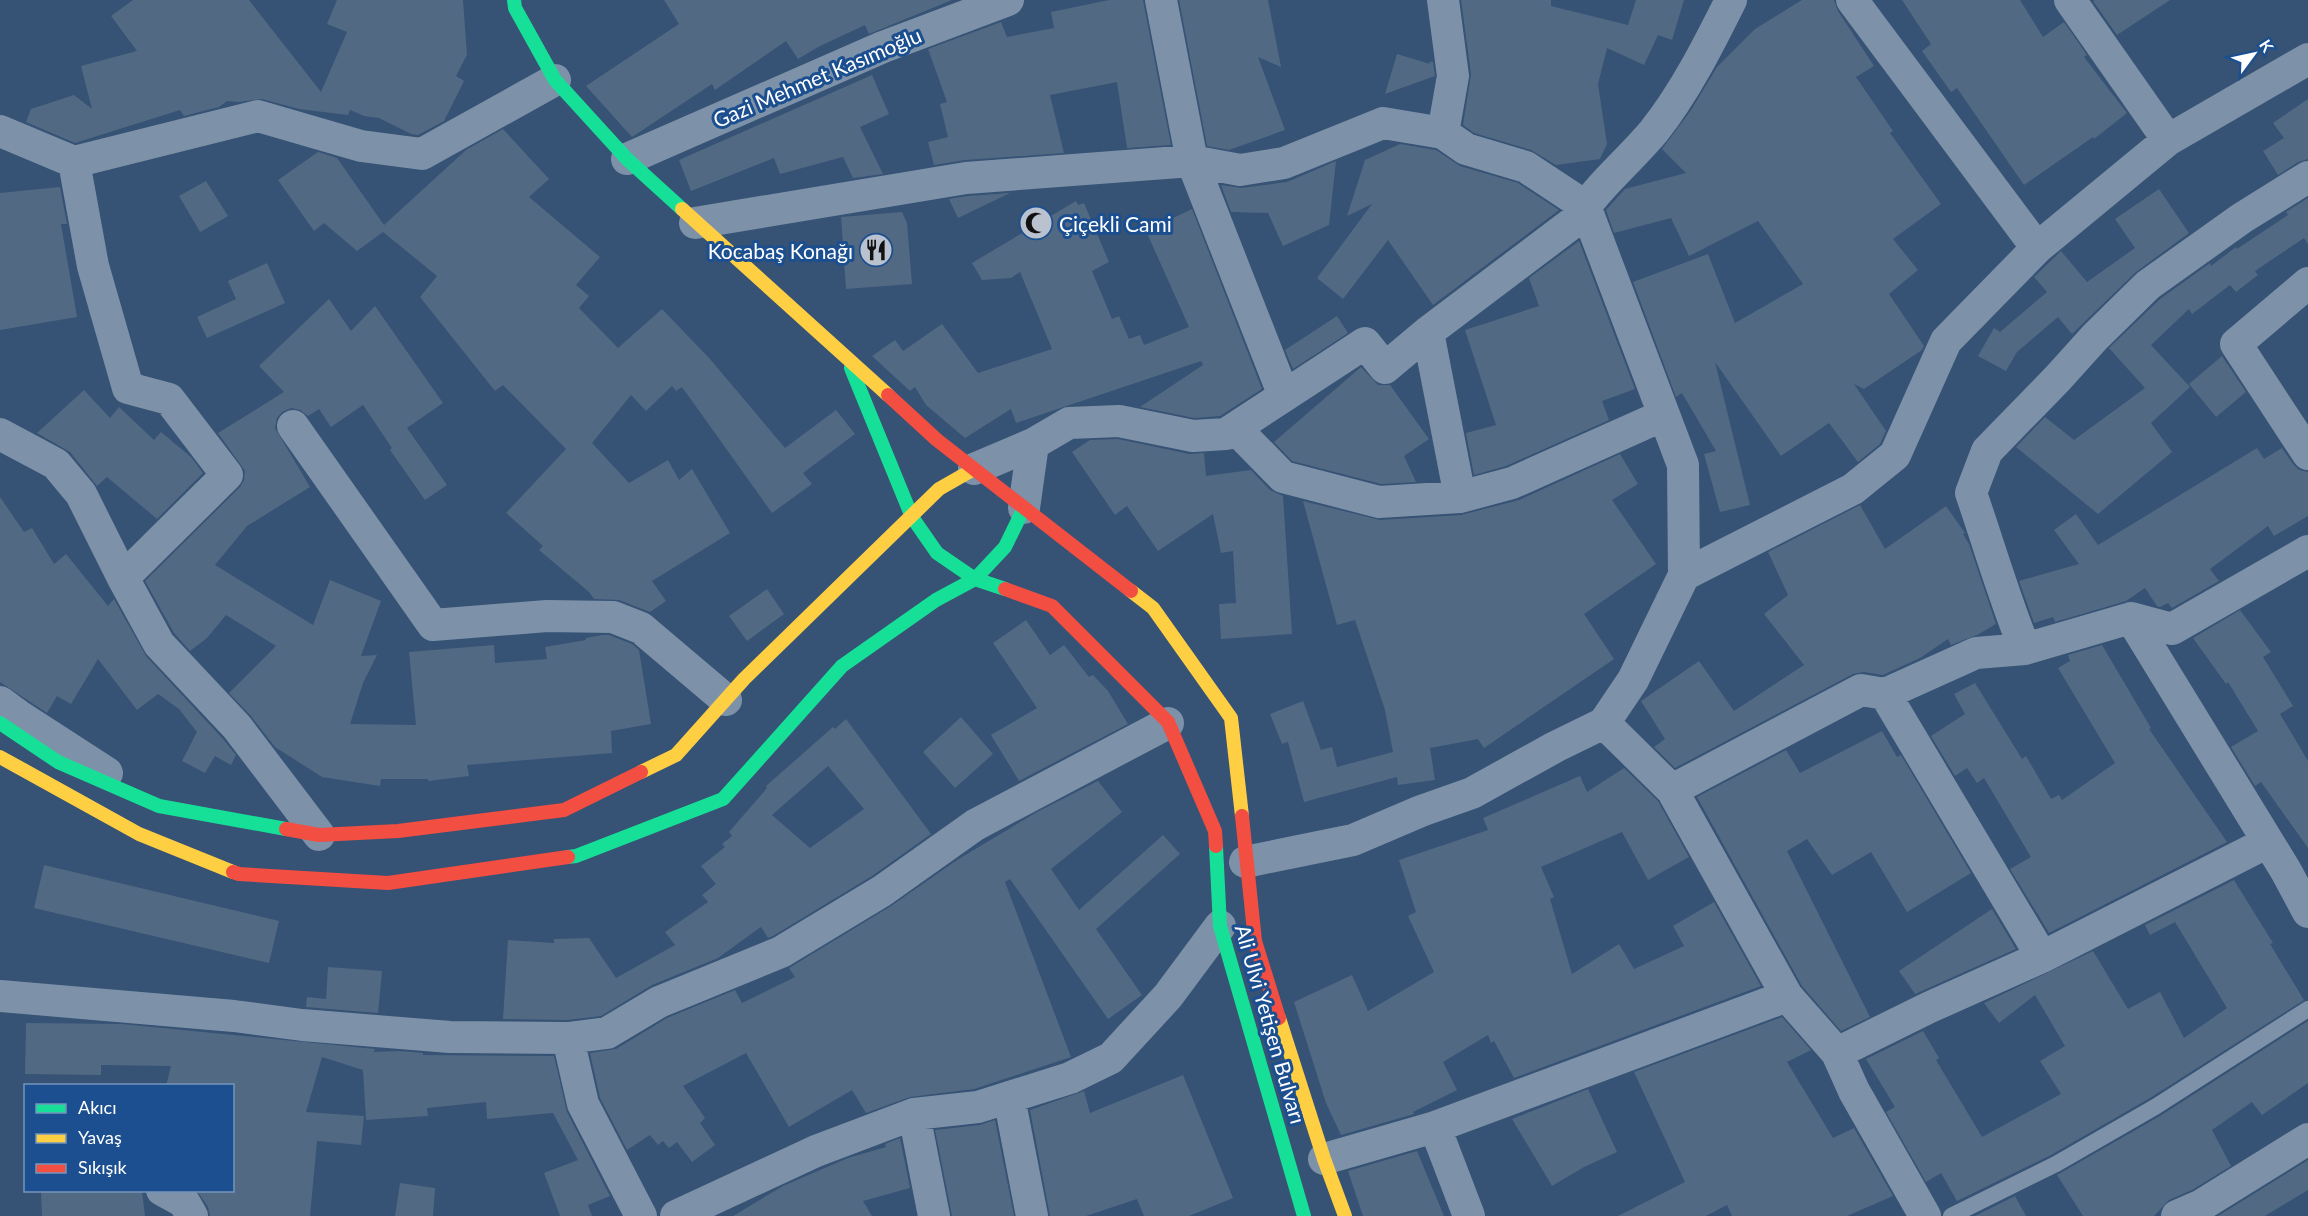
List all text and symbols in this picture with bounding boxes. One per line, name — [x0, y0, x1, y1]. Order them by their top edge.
street label: Gazi Mehmet Kasımoğlu — [709, 22, 925, 132]
north arrow — [2224, 24, 2284, 84]
text: K — [2256, 36, 2279, 56]
mosque icon: Çiçekli Cami — [1018, 205, 1054, 241]
place label: Çiçekli Cami — [1059, 211, 1172, 236]
restaurant icon: Kocabaş Konağı — [858, 232, 894, 268]
place label: Kocabaş Konağı — [708, 238, 853, 263]
street label: Ali Ulvi Yetişen Bulvarı — [1231, 922, 1311, 1126]
legend — [24, 1084, 234, 1192]
text: Akıcı — [78, 1096, 117, 1118]
text: Yavaş — [78, 1126, 122, 1148]
text: Sıkışık — [78, 1156, 128, 1178]

